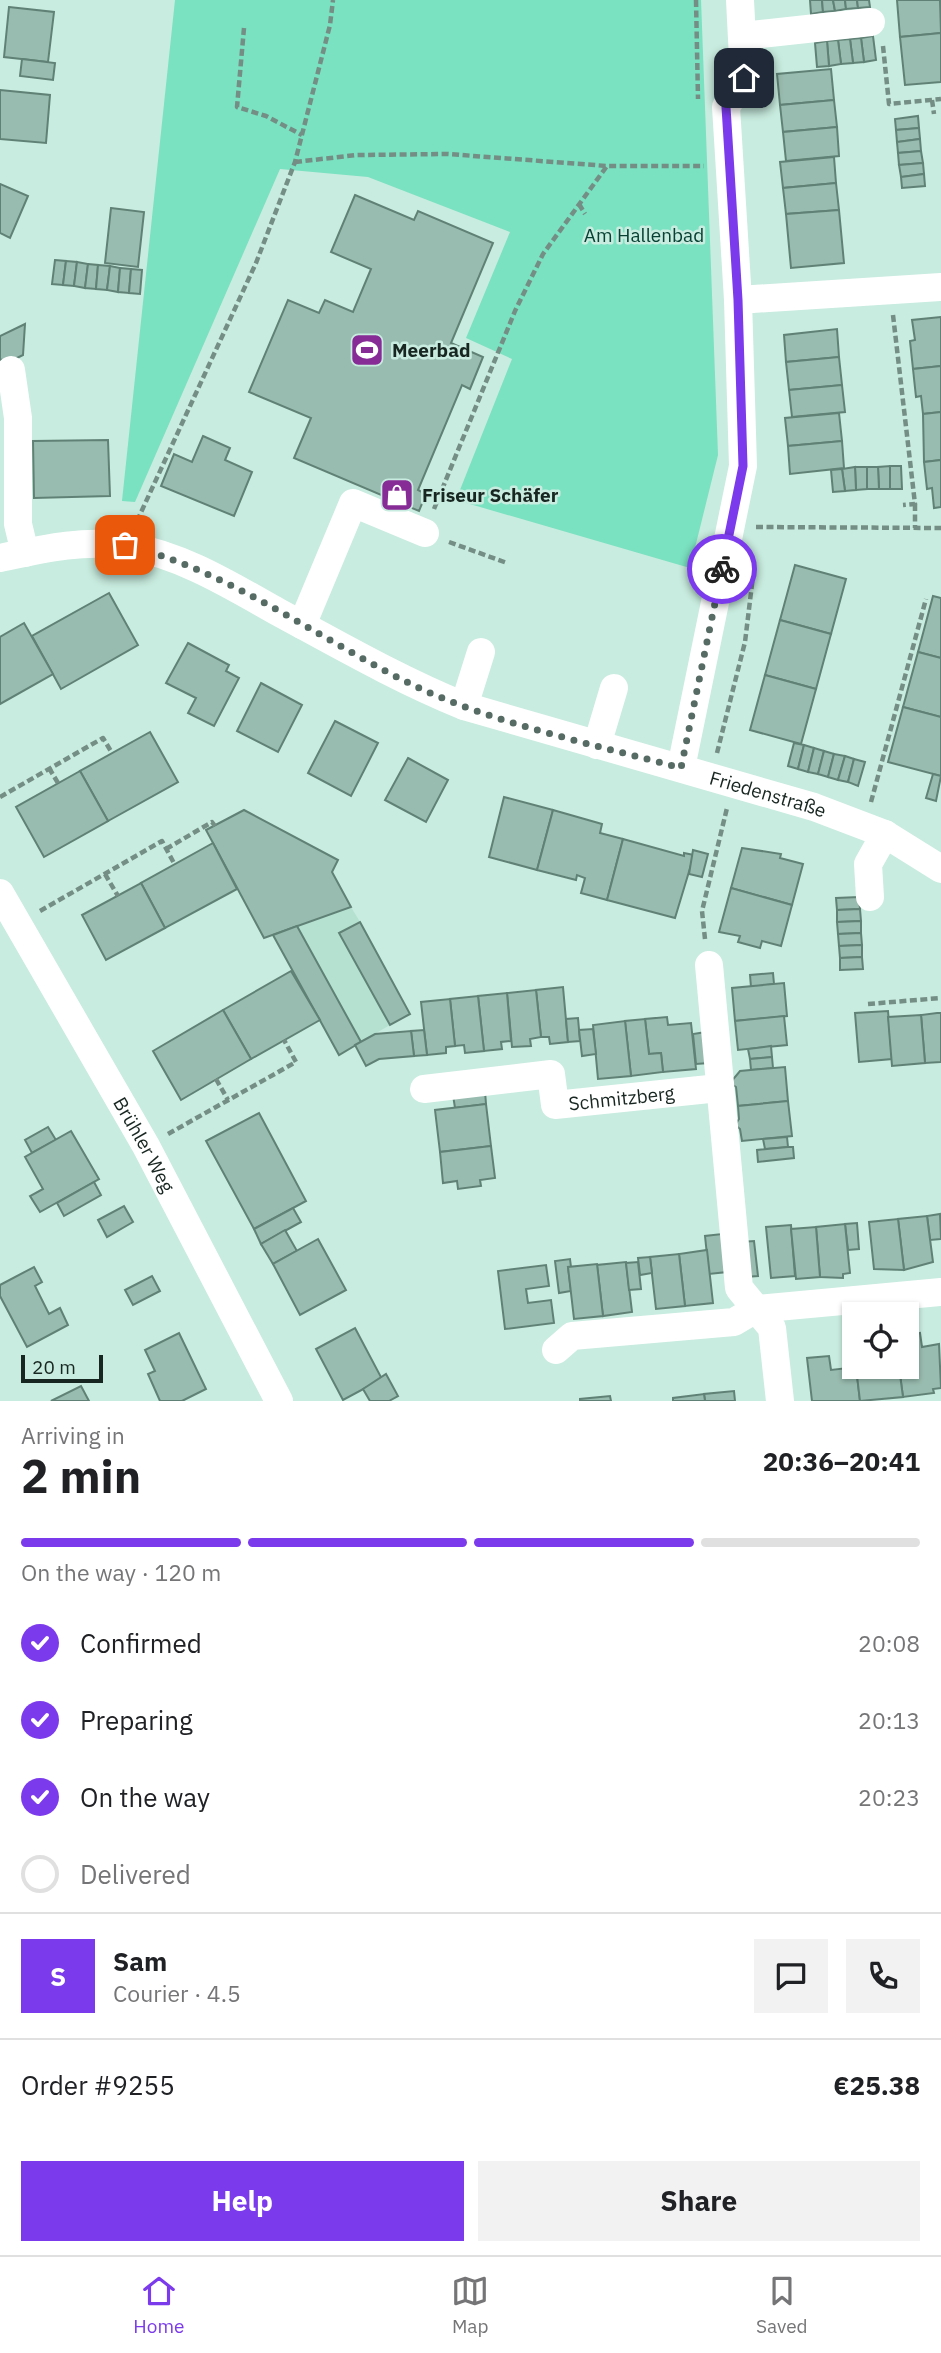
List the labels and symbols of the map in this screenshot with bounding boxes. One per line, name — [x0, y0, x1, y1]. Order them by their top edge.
pin — [714, 48, 774, 108]
park label: Am Hallenbad — [584, 223, 704, 247]
sports icon: Meerbad — [348, 331, 386, 369]
place label: Meerbad — [392, 338, 471, 362]
shop icon: Friseur Schäfer — [378, 476, 416, 514]
place label: Friseur Schäfer — [422, 483, 559, 507]
pin — [95, 515, 155, 575]
courier — [687, 534, 757, 604]
street label: Friedenstraße — [707, 766, 830, 823]
street label: Schmitzberg — [567, 1081, 676, 1116]
street label: Brühler Weg — [108, 1093, 180, 1196]
scale bar — [21, 1352, 103, 1384]

